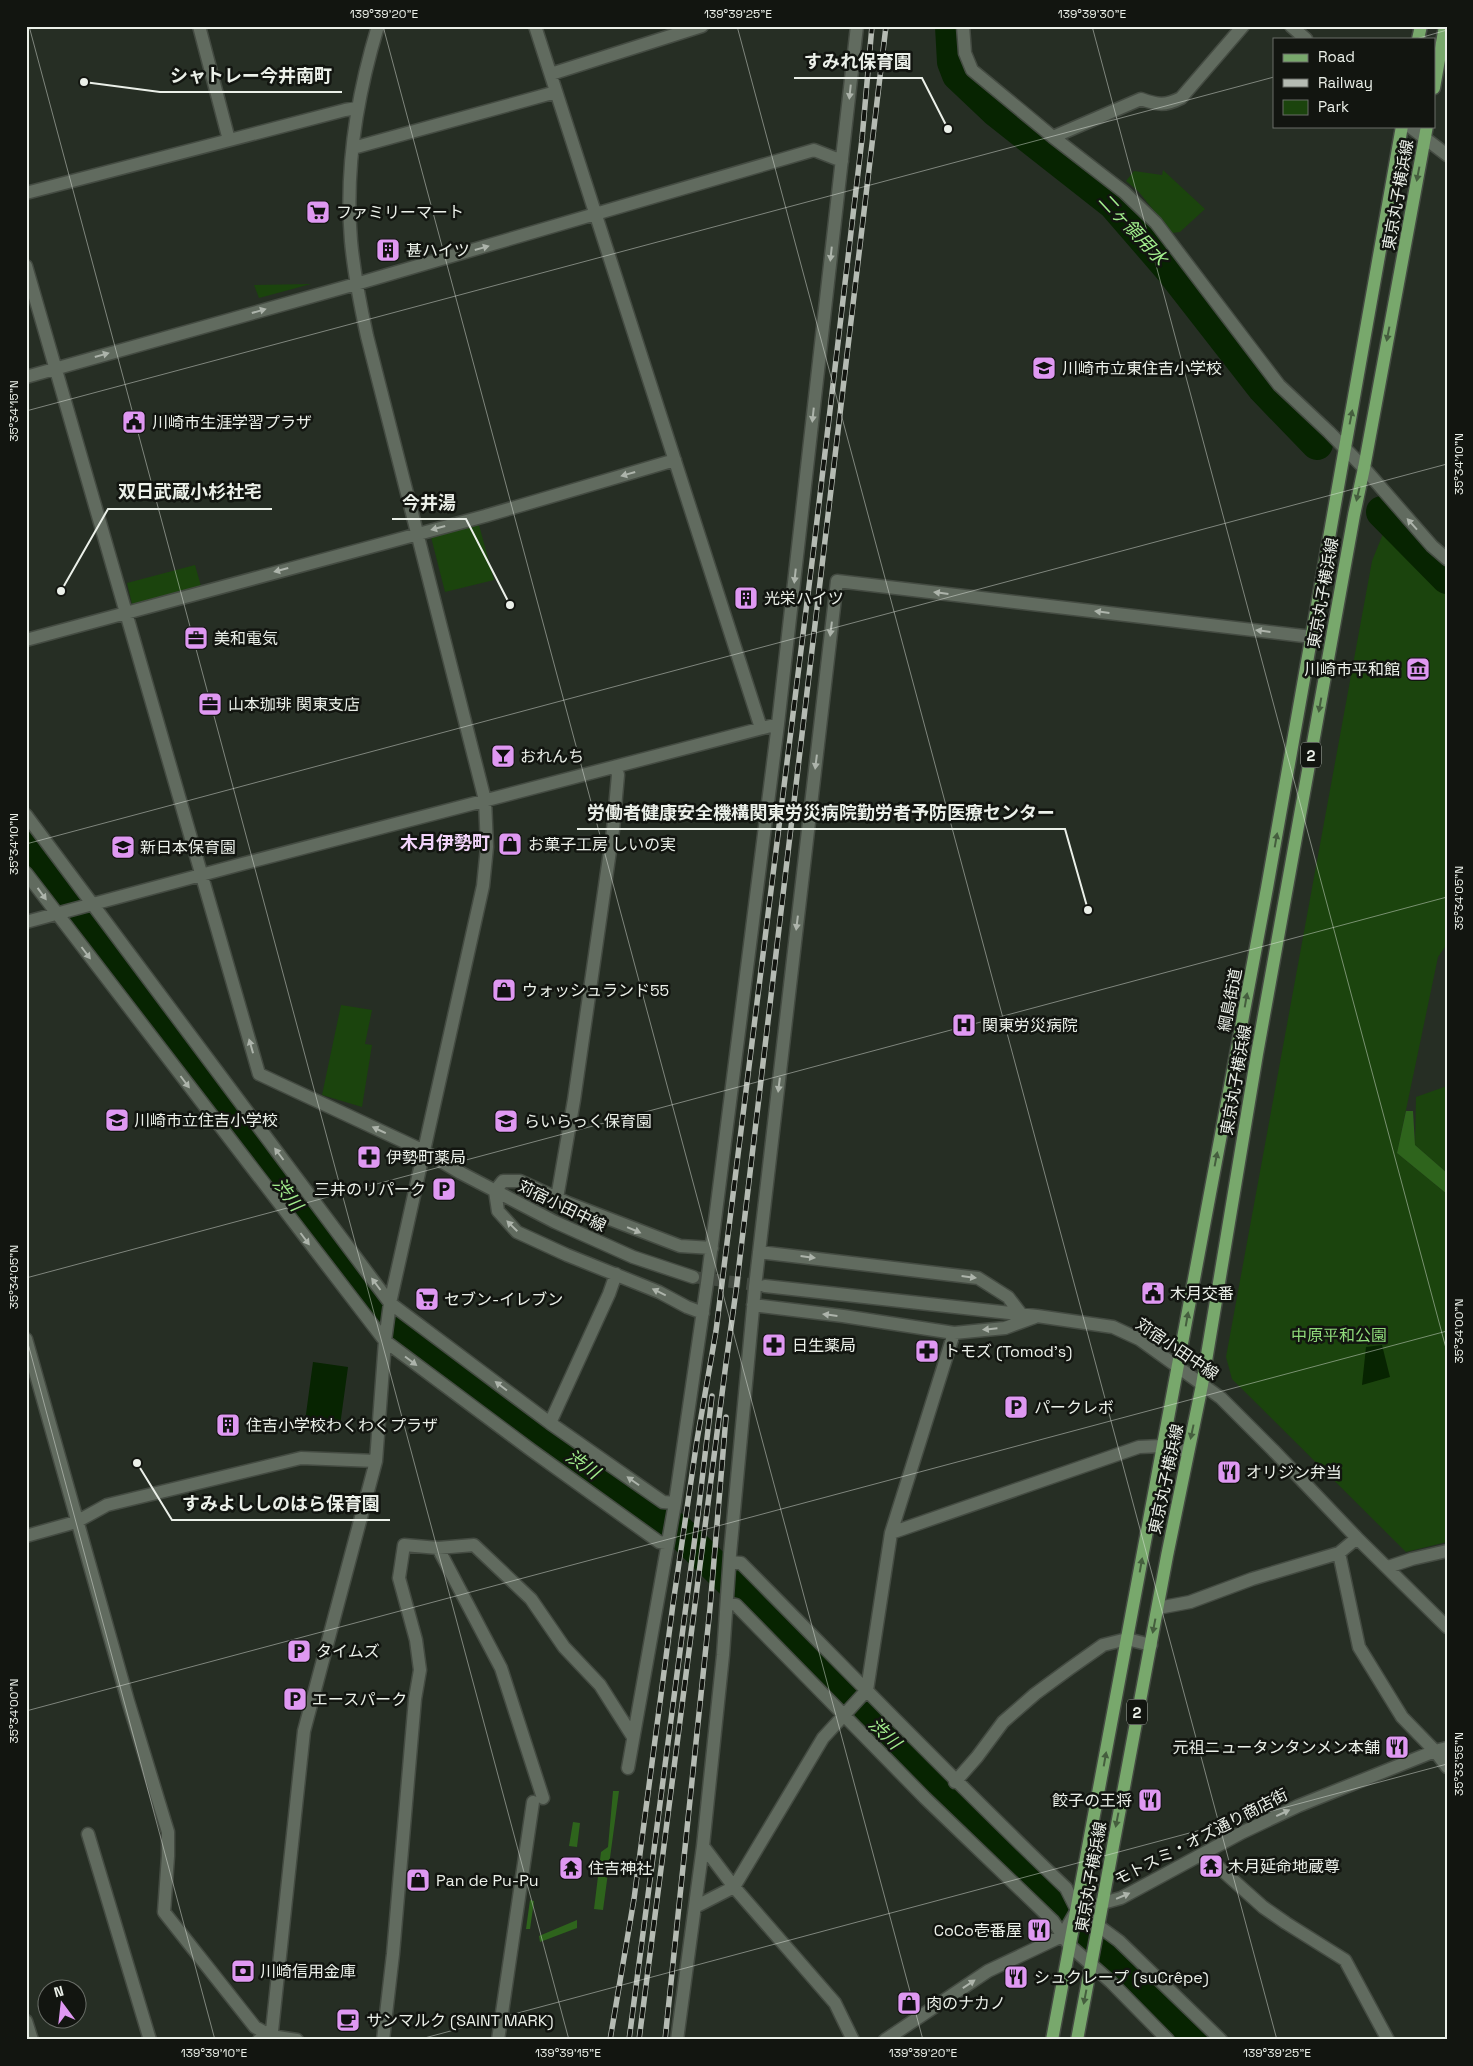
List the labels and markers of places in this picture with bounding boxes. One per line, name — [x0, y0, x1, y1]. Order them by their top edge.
callout: すみれ保育園 — [794, 45, 922, 78]
callout: シャトレー今井南町 — [160, 59, 342, 92]
supermarket icon: ファミリーマート — [305, 199, 331, 225]
place label: ファミリーマート — [336, 202, 464, 223]
building icon: 甚ハイツ — [375, 237, 401, 263]
place label: 甚ハイツ — [406, 240, 470, 261]
school or university icon: 川崎市立東住吉小学校 — [1031, 355, 1057, 381]
place label: 川崎市立東住吉小学校 — [1062, 358, 1222, 379]
public building icon: 川崎市生涯学習プラザ — [121, 409, 147, 435]
place label: 川崎市生涯学習プラザ — [152, 412, 312, 433]
callout: 双日武蔵小杉社宅 — [108, 476, 272, 509]
callout: 今井湯 — [392, 486, 466, 519]
building icon: 光栄ハイツ — [733, 585, 759, 611]
place label: 光栄ハイツ — [764, 588, 844, 609]
office icon: 美和電気 — [183, 625, 209, 651]
place label: 美和電気 — [214, 628, 278, 649]
museum icon: 川崎市平和館 — [1405, 656, 1431, 682]
place label: 川崎市平和館 — [1304, 659, 1400, 680]
office icon: 山本珈琲 関東支店 — [197, 691, 223, 717]
place label: 山本珈琲 関東支店 — [228, 694, 360, 715]
bar icon: おれんち — [490, 743, 516, 769]
place label: おれんち — [520, 746, 584, 767]
callout: 労働者健康安全機構関東労災病院勤労者予防医療センター — [577, 796, 1065, 829]
shop icon: お菓子工房 しいの実 — [497, 831, 523, 857]
school or university icon: 新日本保育園 — [110, 834, 136, 860]
place label: お菓子工房 しいの実 — [528, 834, 676, 855]
place label: 新日本保育園 — [140, 837, 236, 858]
shop icon: ウォッシュランド55 — [491, 977, 517, 1003]
place label: ウォッシュランド55 — [522, 980, 669, 1001]
hospital icon: 関東労災病院 — [951, 1012, 977, 1038]
place label: 関東労災病院 — [982, 1015, 1078, 1036]
school or university icon: 川崎市立住吉小学校 — [104, 1107, 130, 1133]
school or university icon: らいらっく保育園 — [493, 1108, 519, 1134]
place label: 川崎市立住吉小学校 — [134, 1110, 278, 1131]
place label: らいらっく保育園 — [524, 1111, 652, 1132]
pharmacy icon: 伊勢町薬局 — [356, 1144, 382, 1170]
place label: 伊勢町薬局 — [386, 1147, 466, 1168]
parking icon: 三井のリパーク — [431, 1176, 457, 1202]
place label: 三井のリパーク — [314, 1179, 426, 1200]
public building icon: 木月交番 — [1140, 1280, 1166, 1306]
place label: 木月交番 — [1170, 1283, 1234, 1304]
supermarket icon: セブン-イレブン — [414, 1286, 440, 1312]
place label: セブン-イレブン — [444, 1289, 563, 1310]
pharmacy icon: 日生薬局 — [761, 1332, 787, 1358]
place label: 日生薬局 — [792, 1335, 856, 1356]
pharmacy icon: トモズ (Tomod's) — [914, 1338, 940, 1364]
place label: トモズ (Tomod's) — [944, 1341, 1072, 1362]
parking icon: パークレボ — [1003, 1394, 1029, 1420]
place label: パークレボ — [1034, 1397, 1114, 1418]
building icon: 住吉小学校わくわくプラザ — [215, 1412, 241, 1438]
place label: 住吉小学校わくわくプラザ — [246, 1415, 438, 1436]
restaurant icon: オリジン弁当 — [1216, 1459, 1242, 1485]
place label: オリジン弁当 — [1246, 1462, 1342, 1483]
callout: すみよししのはら保育園 — [172, 1487, 390, 1520]
parking icon: タイムズ — [286, 1638, 312, 1664]
place label: タイムズ — [316, 1641, 380, 1662]
parking icon: エースパーク — [282, 1686, 308, 1712]
place label: エースパーク — [312, 1689, 407, 1710]
restaurant icon: 元祖ニュータンタンメン本舗 — [1384, 1734, 1410, 1760]
place label: 元祖ニュータンタンメン本舗 — [1172, 1737, 1380, 1758]
restaurant icon: 餃子の王将 — [1137, 1787, 1163, 1813]
place label: 餃子の王将 — [1052, 1790, 1132, 1811]
temple icon: 木月延命地蔵尊 — [1198, 1853, 1224, 1879]
temple icon: 住吉神社 — [558, 1855, 584, 1881]
place label: 木月延命地蔵尊 — [1228, 1856, 1340, 1877]
place label: 住吉神社 — [588, 1858, 652, 1879]
shop icon: Pan de Pu-Pu — [405, 1867, 431, 1893]
place label: Pan de Pu-Pu — [436, 1870, 539, 1891]
restaurant icon: CoCo壱番屋 — [1026, 1917, 1052, 1943]
place label: CoCo壱番屋 — [934, 1920, 1022, 1941]
bank icon: 川崎信用金庫 — [230, 1958, 256, 1984]
place label: 川崎信用金庫 — [260, 1961, 356, 1982]
restaurant icon: シュクレープ (suCrêpe) — [1003, 1964, 1029, 1990]
place label: シュクレープ (suCrêpe) — [1034, 1967, 1209, 1988]
shop icon: 肉のナカノ — [896, 1990, 922, 2016]
place label: 肉のナカノ — [926, 1993, 1006, 2014]
cafe icon: サンマルク (SAINT MARK) — [335, 2007, 361, 2033]
place label: サンマルク (SAINT MARK) — [366, 2010, 553, 2031]

